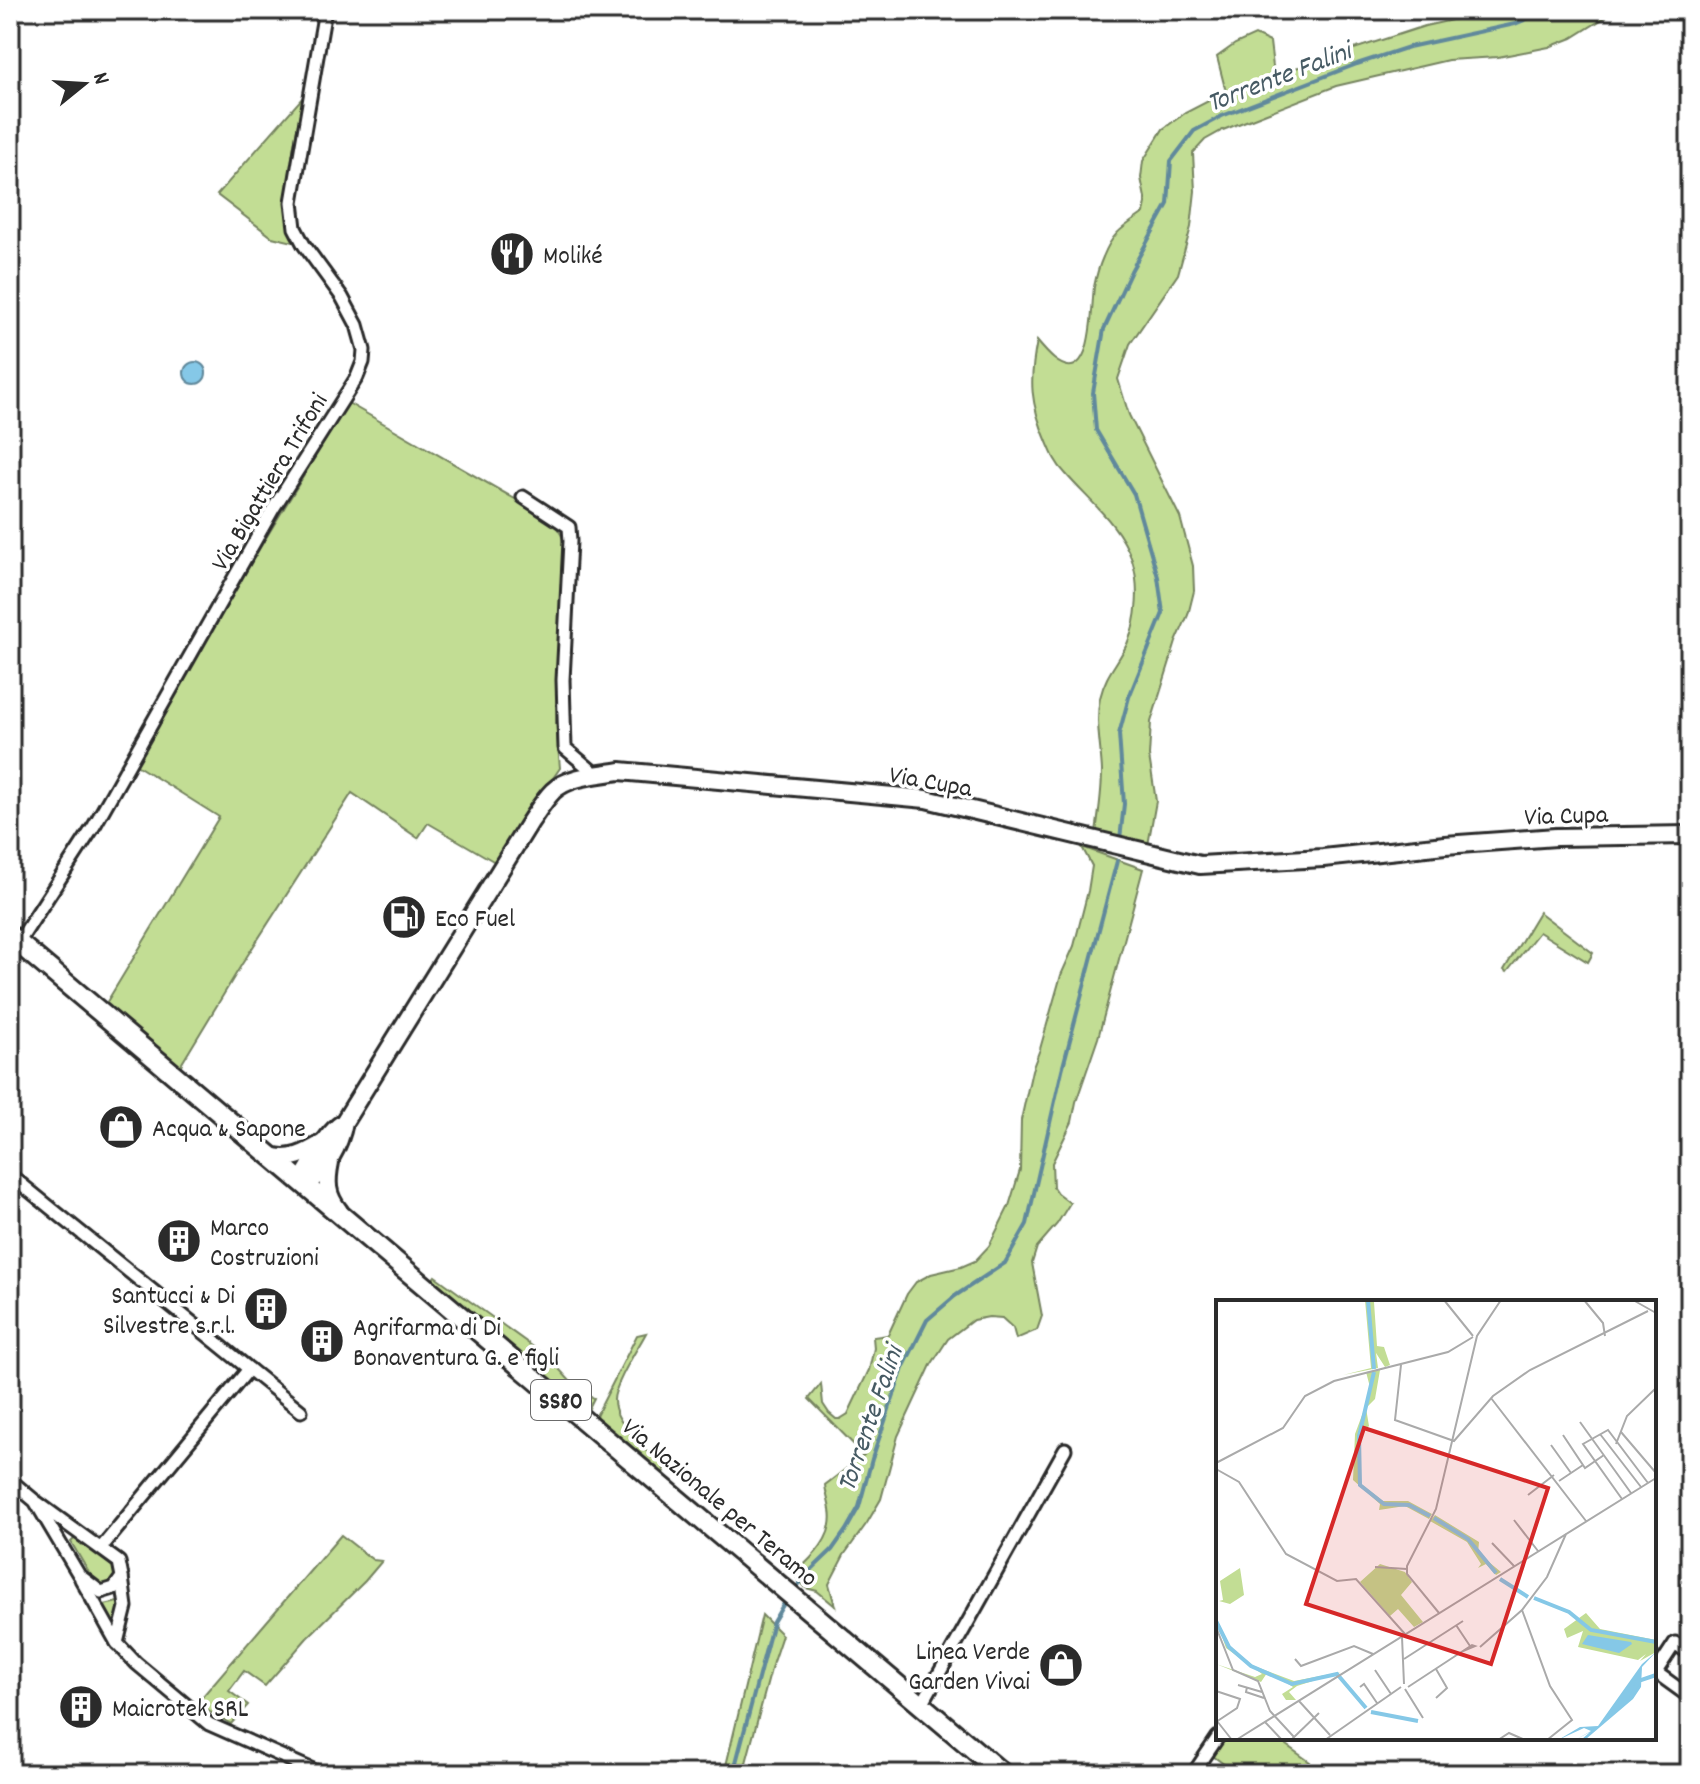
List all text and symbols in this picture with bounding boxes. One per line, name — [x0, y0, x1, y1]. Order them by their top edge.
water label: Torrente Falini — [1202, 32, 1361, 126]
north arrow — [44, 44, 124, 124]
text: N — [83, 69, 116, 89]
restaurant icon: Moliké — [488, 230, 536, 278]
place label: Moliké — [543, 239, 603, 276]
street label: Via Bigattiera Trifoni — [203, 387, 339, 579]
street label: Via Cupa — [886, 758, 976, 809]
street label: Via Cupa — [1524, 798, 1609, 837]
fuel station icon: Eco Fuel — [380, 893, 428, 941]
place label: Eco Fuel — [435, 902, 515, 939]
shop icon: Acqua & Sapone — [97, 1103, 145, 1151]
place label: Acqua & Sapone — [152, 1112, 306, 1149]
place label: Marco Costruzioni — [210, 1211, 319, 1278]
building icon: Marco Costruzioni — [155, 1217, 203, 1265]
place label: Santucci & Di Silvestre s.r.l. — [103, 1279, 235, 1346]
building icon: Santucci & Di Silvestre s.r.l. — [242, 1285, 290, 1333]
inset map — [1216, 1300, 1656, 1740]
place label: Agrifarma di Di Bonaventura G. e figli — [353, 1311, 559, 1378]
building icon: Agrifarma di Di Bonaventura G. e figli — [298, 1317, 346, 1365]
water label: Torrente Falini — [829, 1338, 918, 1498]
road number: SS80 — [531, 1380, 591, 1420]
street label: Via Nazionale per Teramo — [612, 1410, 825, 1597]
place label: Linea Verde Garden Vivai — [908, 1635, 1030, 1702]
shop icon: Linea Verde Garden Vivai — [1037, 1641, 1085, 1689]
building icon: Maicrotek SRL — [57, 1683, 105, 1731]
place label: Maicrotek SRL — [112, 1692, 249, 1729]

